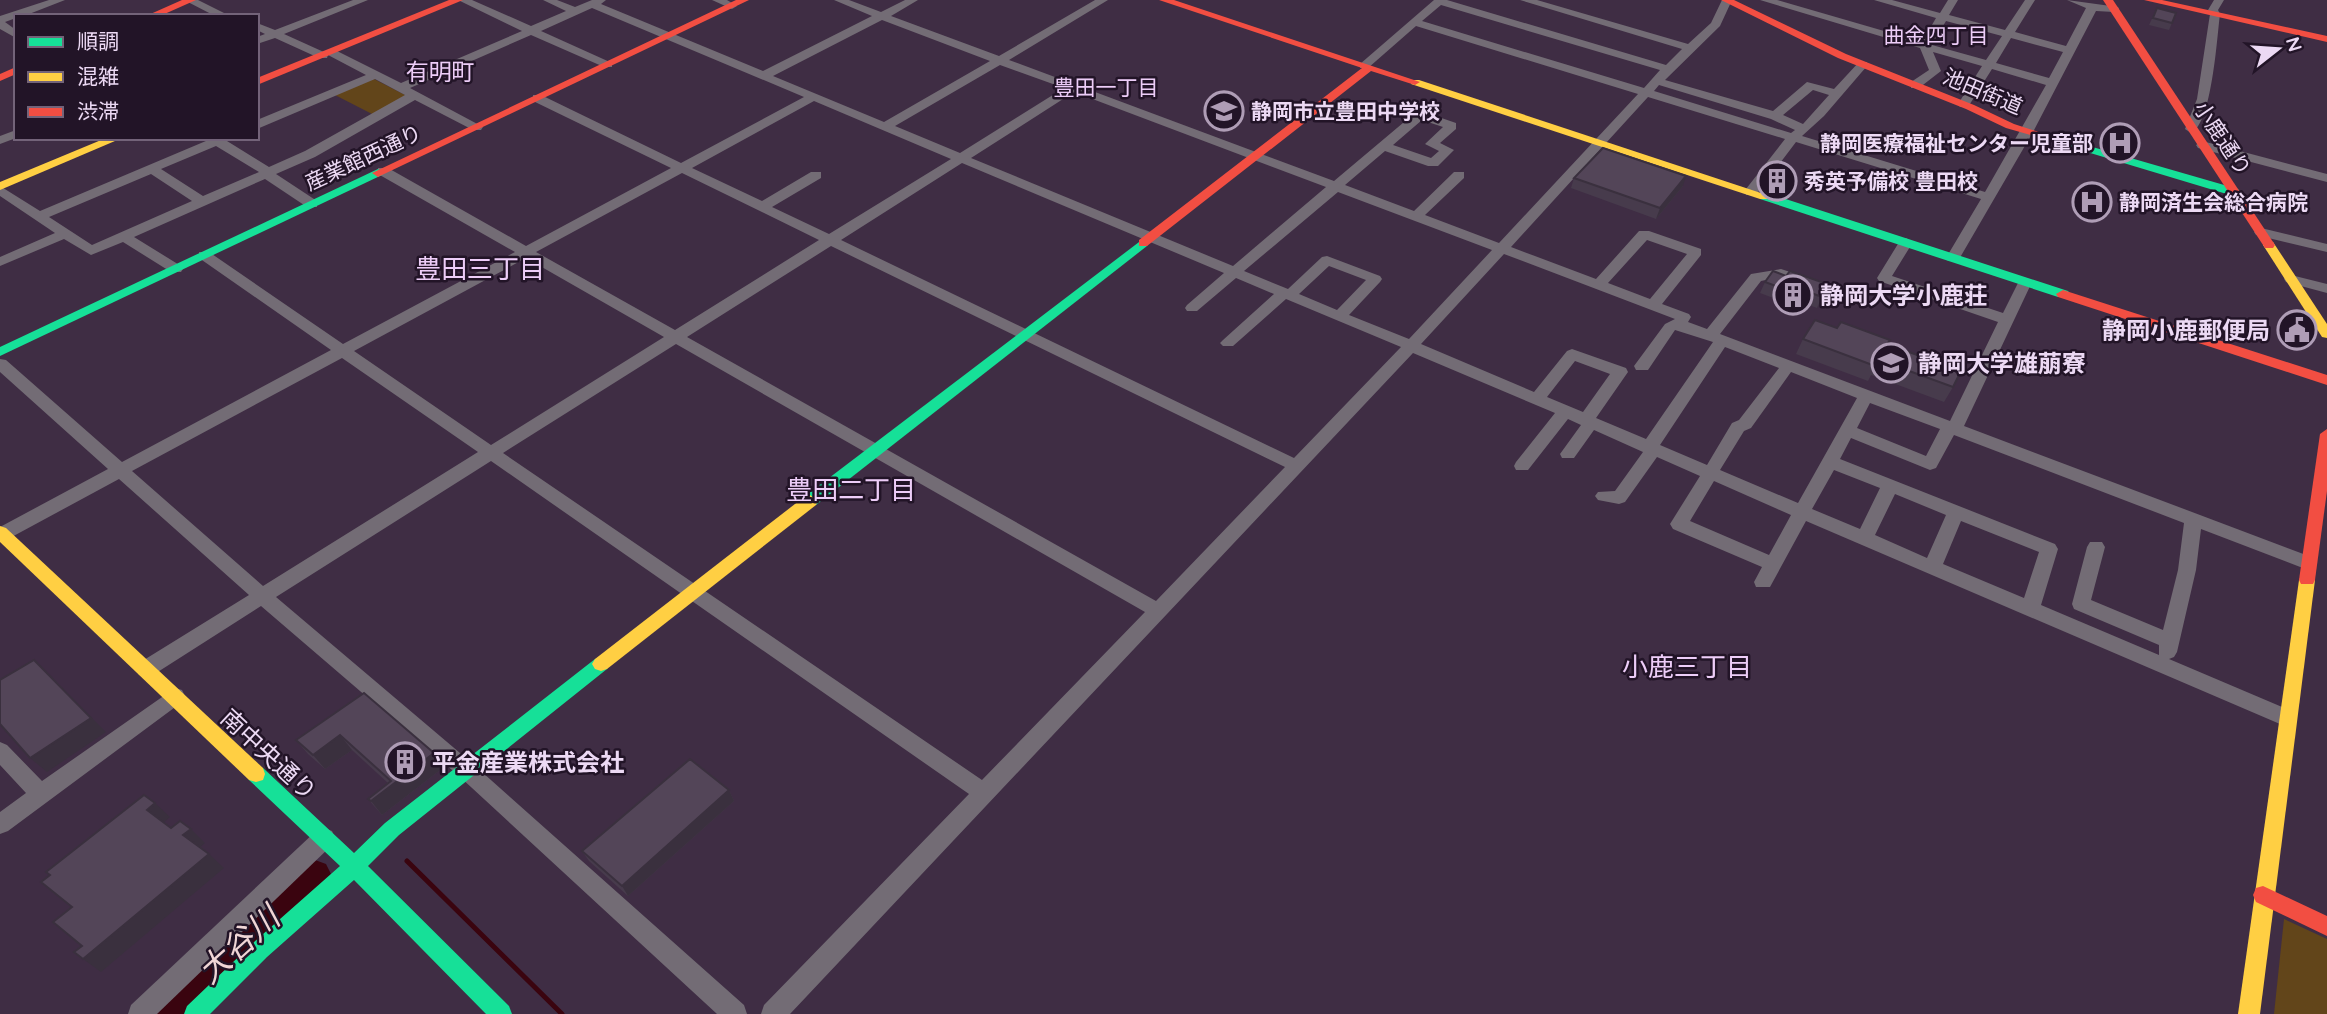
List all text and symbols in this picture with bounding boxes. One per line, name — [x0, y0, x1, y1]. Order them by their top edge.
legend — [14, 14, 259, 140]
north arrow — [2243, 14, 2313, 84]
district label: 曲金四丁目 — [1884, 22, 1989, 48]
text: 順調 — [77, 28, 119, 54]
text: N — [2281, 34, 2308, 54]
district label: 有明町 — [406, 57, 475, 86]
text: 混雑 — [77, 63, 119, 89]
street label: 池田街道 — [1939, 63, 2027, 119]
district label: 豊田一丁目 — [1054, 74, 1159, 100]
school or university icon: 静岡市立豊田中学校 — [1203, 90, 1245, 132]
street label: 小鹿通り — [2189, 96, 2257, 180]
text: 渋滞 — [77, 98, 119, 124]
place label: 静岡市立豊田中学校 — [1251, 98, 1440, 124]
street label: 産業館西通り — [300, 119, 426, 195]
hospital icon: 静岡医療福祉センター児童部 — [2099, 122, 2141, 164]
place label: 静岡医療福祉センター児童部 — [1820, 130, 2093, 156]
building icon: 秀英予備校 豊田校 — [1756, 160, 1798, 202]
place label: 秀英予備校 豊田校 — [1804, 168, 1978, 194]
hospital icon: 静岡済生会総合病院 — [2071, 181, 2113, 223]
place label: 静岡済生会総合病院 — [2119, 189, 2308, 215]
district label: 豊田三丁目 — [415, 252, 545, 285]
building icon: 静岡大学小鹿荘 — [1772, 274, 1814, 316]
place label: 静岡大学小鹿荘 — [1820, 280, 1988, 310]
public building icon: 静岡小鹿郵便局 — [2276, 309, 2318, 351]
place label: 静岡小鹿郵便局 — [2102, 315, 2270, 345]
school or university icon: 静岡大学雄萠寮 — [1870, 342, 1912, 384]
place label: 静岡大学雄萠寮 — [1918, 348, 2086, 378]
district label: 豊田二丁目 — [786, 473, 916, 506]
district label: 小鹿三丁目 — [1622, 650, 1752, 683]
street label: 南中央通り — [215, 702, 323, 806]
building icon: 平金産業株式会社 — [384, 741, 426, 783]
place label: 平金産業株式会社 — [432, 747, 624, 777]
water label: 大谷川 — [189, 895, 289, 991]

